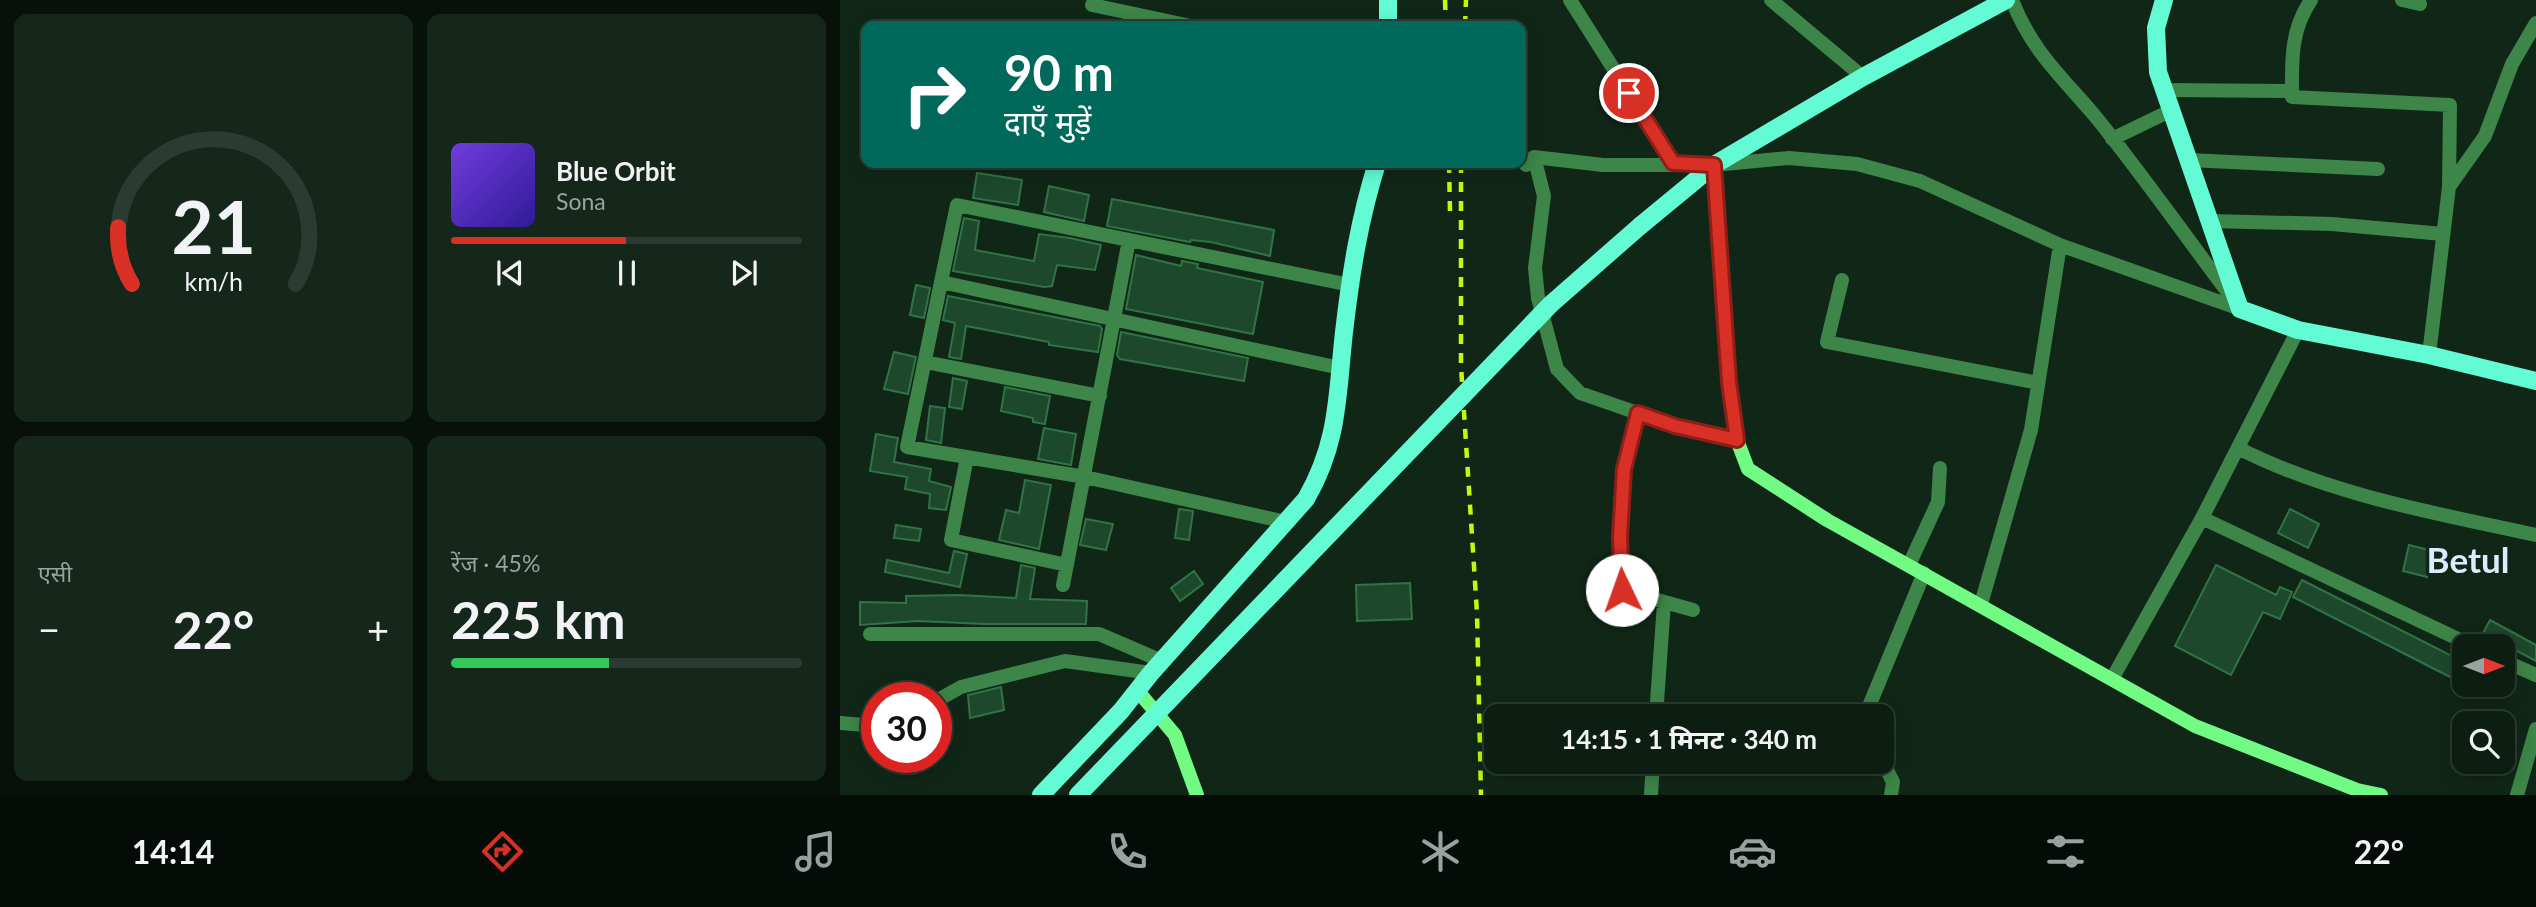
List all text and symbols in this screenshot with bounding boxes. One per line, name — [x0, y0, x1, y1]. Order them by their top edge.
text: 90 m — [1004, 43, 1114, 101]
icon: right — [889, 49, 980, 140]
pin — [1599, 63, 1659, 123]
icon: arrive — [1610, 74, 1648, 112]
text: दाएँ मुड़ें — [1004, 102, 1091, 141]
text: Blue Orbit — [556, 155, 676, 187]
text: 21 — [171, 182, 256, 270]
text: Sona — [556, 187, 606, 215]
icon: previous — [491, 254, 529, 292]
icon: pause — [608, 254, 646, 292]
icon: next — [725, 254, 763, 292]
text: km/h — [184, 266, 243, 296]
district label: Betul — [2427, 538, 2509, 580]
text: रेंज · 45% — [451, 549, 540, 577]
position arrow — [1585, 553, 1659, 627]
text: एसी — [38, 559, 72, 587]
text: 225 km — [451, 588, 625, 650]
text: 22° — [173, 598, 254, 660]
text: − — [38, 606, 60, 652]
text: + — [367, 606, 389, 652]
north arrow — [2452, 634, 2515, 696]
map controls — [2452, 634, 2515, 774]
speed limit sign: 30 — [861, 682, 952, 773]
button: search — [2452, 711, 2515, 774]
text: 14:15 · 1 मिनट · 340 m — [1561, 723, 1817, 755]
icon: directions — [478, 827, 527, 876]
icon: music — [791, 827, 840, 876]
icon: phone — [1103, 827, 1152, 876]
icon: climate — [1416, 827, 1465, 876]
icon: car — [1728, 827, 1777, 876]
icon: filters — [2041, 827, 2090, 876]
text: 14:14 — [132, 832, 214, 871]
text: 22° — [2354, 832, 2404, 871]

